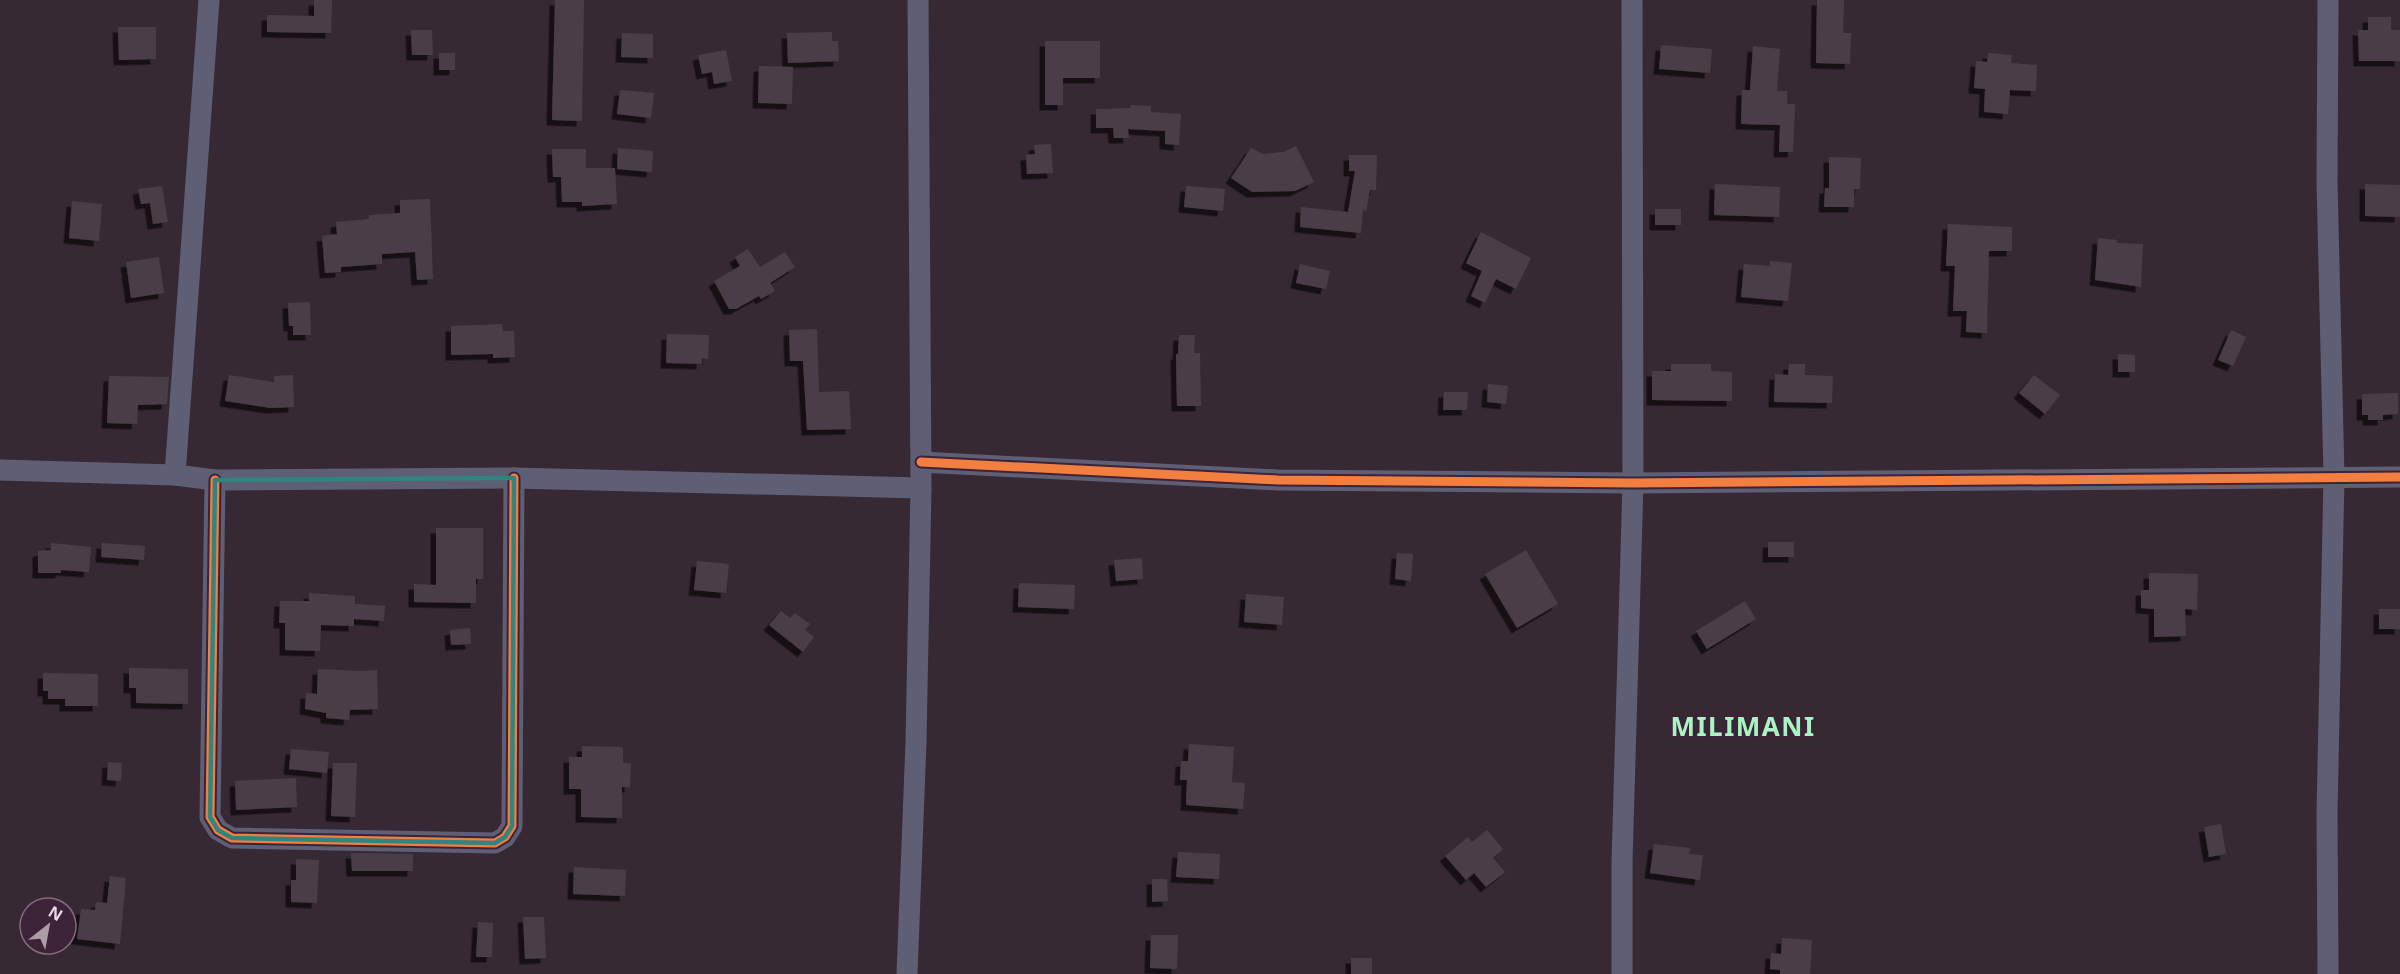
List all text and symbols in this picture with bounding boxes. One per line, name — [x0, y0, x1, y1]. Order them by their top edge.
district label: MILIMANI — [1670, 708, 1816, 744]
north arrow — [18, 896, 78, 956]
text: N — [44, 900, 67, 926]

